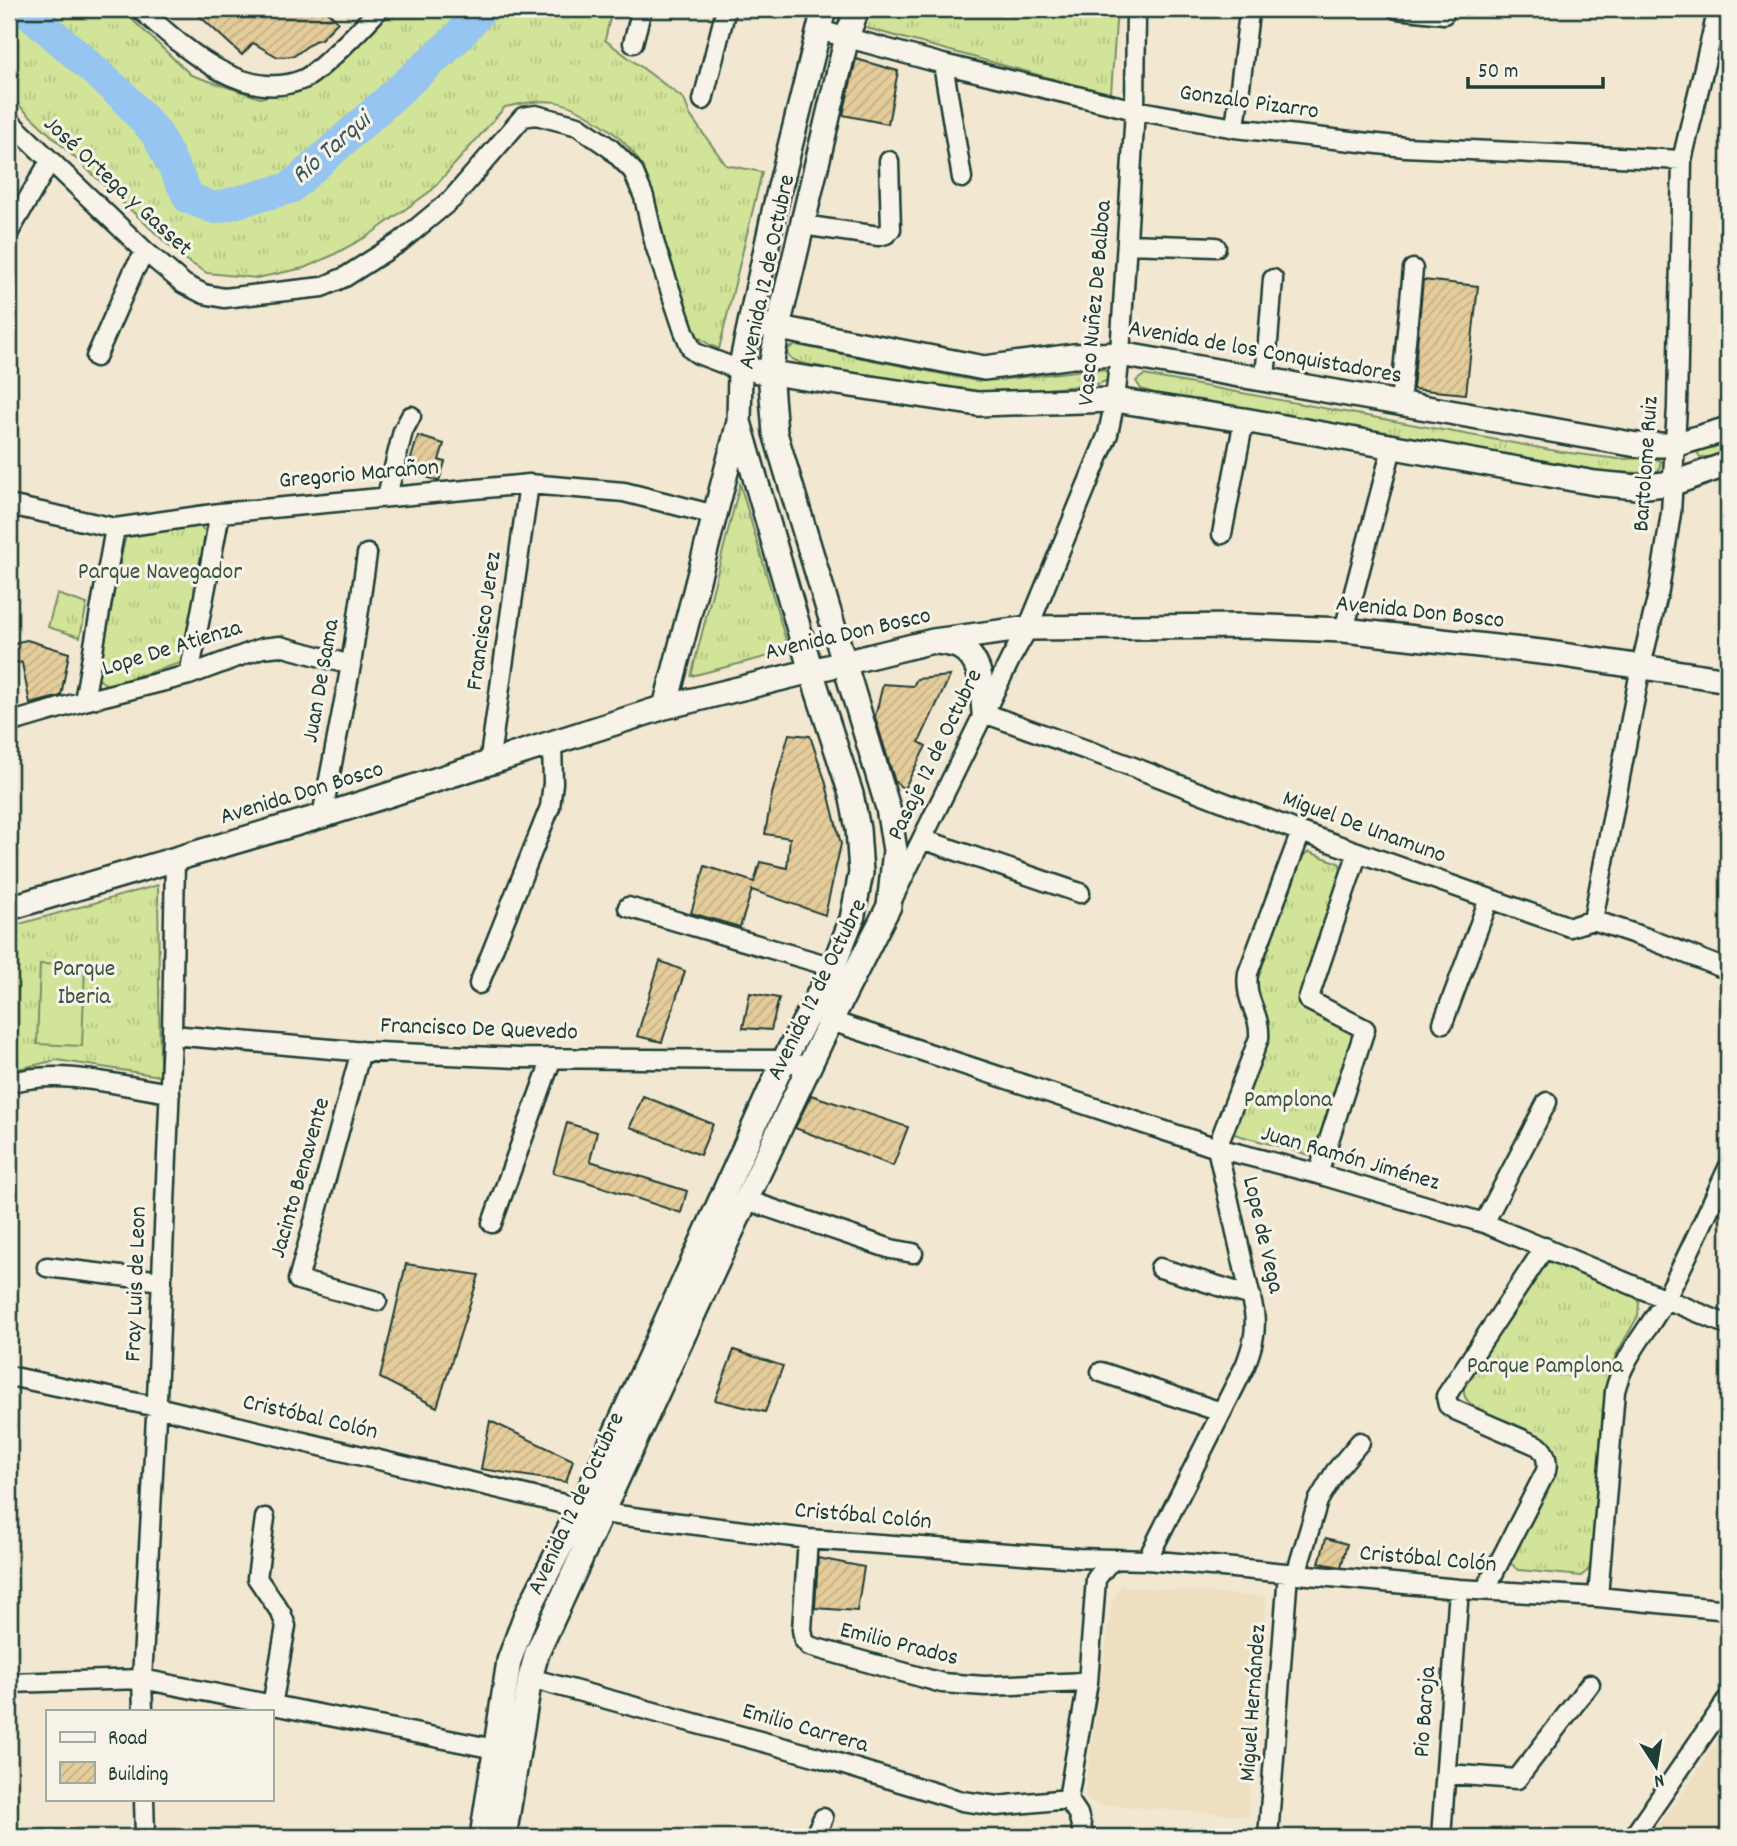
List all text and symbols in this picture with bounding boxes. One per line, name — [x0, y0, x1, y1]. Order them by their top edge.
scale bar — [1468, 46, 1602, 90]
text: 50 m — [1478, 58, 1518, 88]
street label: Gonzalo Pizarro — [1177, 76, 1321, 130]
water label: Río Tarqui — [284, 101, 383, 194]
street label: José Ortega y Gasset — [35, 109, 199, 265]
street label: Avenida 12 de Octubre — [731, 172, 805, 372]
street label: Vasco Nuñez De Balboa — [1070, 198, 1122, 407]
street label: Avenida de los Conquistadores — [1126, 312, 1404, 394]
street label: Bartolome Ruiz — [1625, 395, 1669, 533]
street label: Gregorio Marañon — [278, 451, 440, 499]
street label: Francisco Jerez — [458, 549, 512, 693]
park label: Parque Navegador — [78, 556, 242, 590]
street label: Avenida Don Bosco — [1334, 587, 1506, 639]
street label: Avenida Don Bosco — [762, 599, 934, 671]
street label: Lope De Atienza — [98, 611, 247, 686]
street label: Juan De Sama — [294, 616, 350, 745]
street label: Pasaje 12 de Octubre — [880, 664, 992, 846]
street label: Avenida Don Bosco — [216, 753, 388, 835]
street label: Miguel De Unamuno — [1277, 783, 1451, 873]
street label: Avenida 12 de Octubre — [759, 893, 877, 1087]
park label: Parque Iberia — [53, 953, 115, 1015]
street label: Francisco De Quevedo — [380, 1010, 578, 1050]
park label: Pamplona — [1244, 1084, 1333, 1118]
street label: Jacinto Benavente — [262, 1094, 340, 1262]
street label: Juan Ramón Jiménez — [1257, 1117, 1443, 1201]
street label: Lope de Vega — [1232, 1173, 1292, 1297]
street label: Fray Luis de Leon — [117, 1206, 157, 1362]
park label: Parque Pamplona — [1467, 1350, 1624, 1384]
street label: Cristóbal Colón — [239, 1386, 381, 1450]
street label: Avenida 12 de Octubre — [520, 1407, 634, 1601]
street label: Cristóbal Colón — [793, 1494, 933, 1540]
street label: Cristóbal Colón — [1358, 1537, 1498, 1583]
street label: Emilio Prados — [836, 1614, 962, 1676]
street label: Miguel Hernández — [1232, 1623, 1276, 1783]
street label: Pio Baroja — [1406, 1665, 1446, 1759]
street label: Emilio Carrera — [738, 1695, 873, 1763]
legend — [46, 1710, 273, 1800]
text: Road — [108, 1725, 147, 1755]
north arrow — [1622, 1730, 1692, 1800]
text: Building — [108, 1761, 168, 1791]
text: N — [1651, 1765, 1666, 1793]

